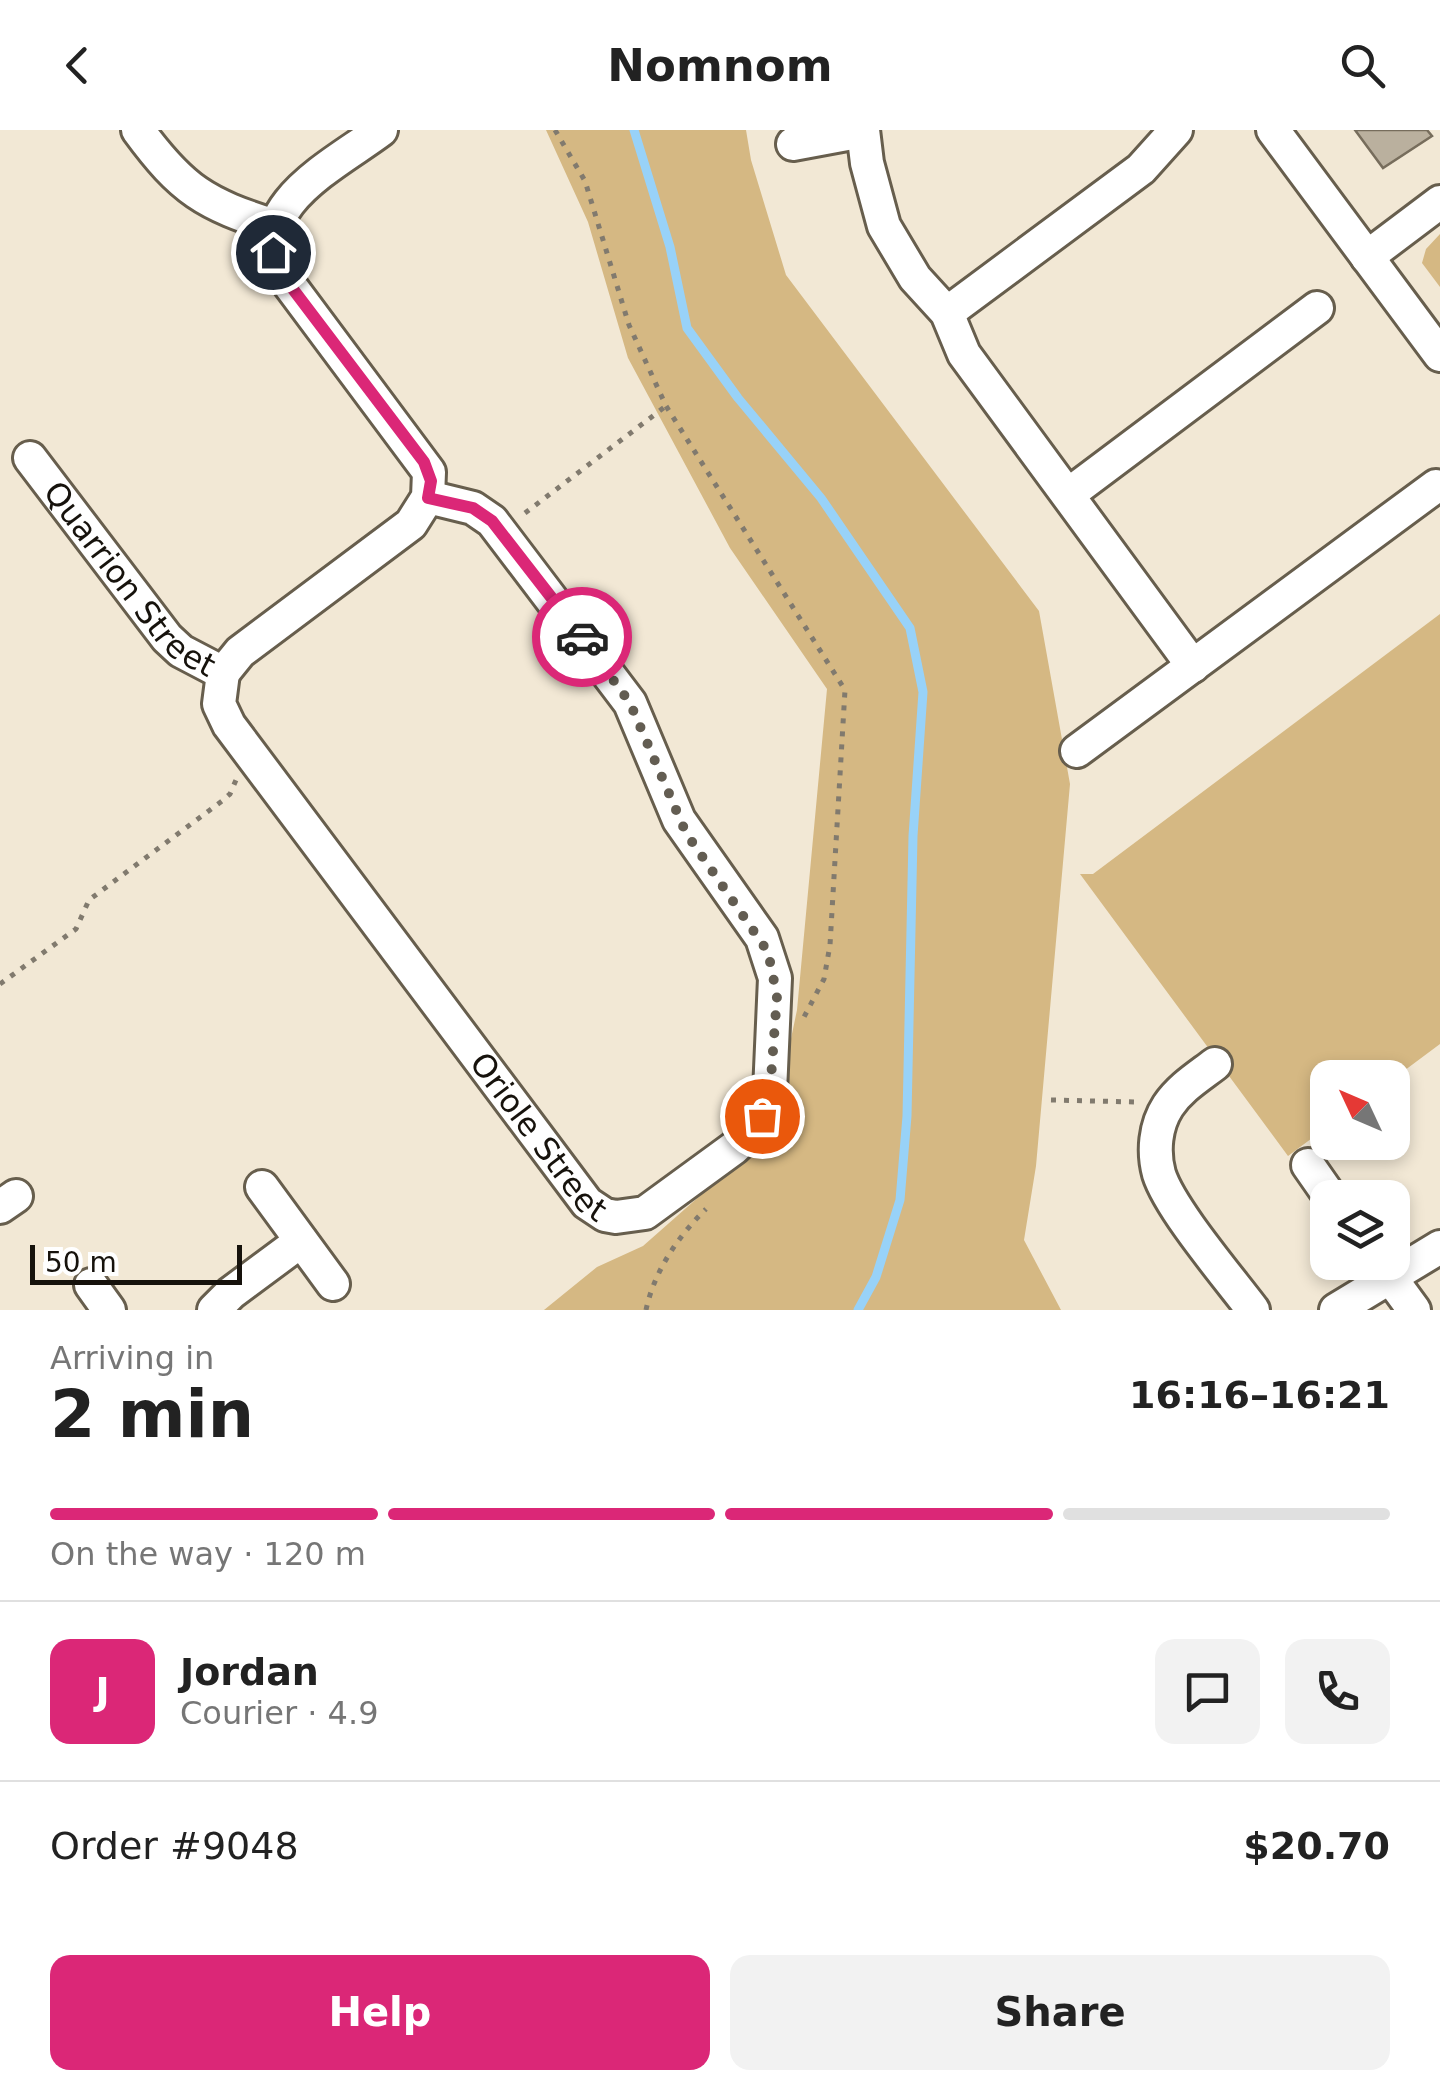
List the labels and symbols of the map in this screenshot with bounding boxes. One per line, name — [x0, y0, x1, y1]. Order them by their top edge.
pin — [231, 210, 316, 295]
street label: Quarrion Street — [36, 474, 222, 685]
courier — [532, 587, 632, 687]
street label: Oriole Street — [462, 1045, 614, 1230]
north arrow — [1310, 1060, 1410, 1160]
pin — [720, 1074, 805, 1159]
scale bar — [30, 1240, 242, 1284]

